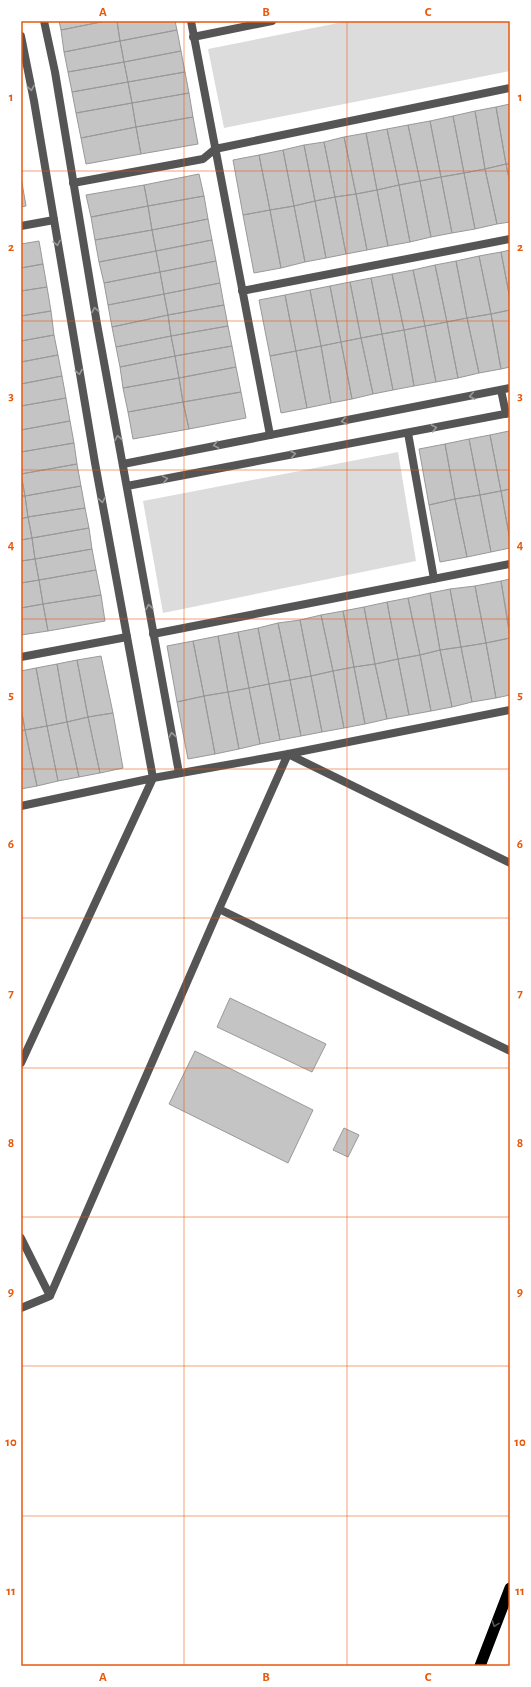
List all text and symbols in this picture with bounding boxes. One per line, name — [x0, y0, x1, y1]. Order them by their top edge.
text: A — [99, 6, 107, 19]
text: B — [262, 6, 270, 19]
text: C — [425, 6, 432, 19]
one-way arrow — [26, 84, 35, 91]
text: 1 — [9, 91, 13, 104]
text: 1 — [518, 91, 522, 104]
one-way arrow — [53, 240, 61, 246]
text: 2 — [8, 241, 14, 254]
text: 2 — [517, 241, 523, 254]
one-way arrow — [91, 307, 100, 313]
one-way arrow — [75, 368, 83, 375]
text: 3 — [8, 390, 14, 403]
text: 3 — [517, 390, 523, 403]
one-way arrow — [469, 391, 475, 399]
one-way arrow — [341, 416, 347, 424]
one-way arrow — [431, 424, 438, 432]
one-way arrow — [114, 435, 123, 441]
one-way arrow — [213, 441, 220, 449]
one-way arrow — [290, 451, 296, 459]
one-way arrow — [162, 475, 168, 483]
one-way arrow — [97, 496, 106, 503]
text: 4 — [8, 539, 15, 552]
text: 4 — [517, 539, 524, 552]
one-way arrow — [145, 604, 153, 610]
text: 5 — [8, 689, 14, 702]
text: 5 — [517, 689, 523, 702]
one-way arrow — [168, 732, 176, 738]
text: 6 — [8, 838, 14, 851]
text: 6 — [517, 838, 523, 851]
text: 7 — [8, 987, 14, 1000]
text: 7 — [517, 987, 523, 1000]
text: 8 — [8, 1137, 14, 1150]
text: 8 — [517, 1137, 523, 1150]
text: 9 — [8, 1286, 14, 1299]
text: 9 — [517, 1286, 523, 1299]
text: 10 — [5, 1436, 17, 1449]
text: 10 — [514, 1436, 526, 1449]
text: 11 — [6, 1585, 16, 1598]
text: 11 — [515, 1585, 525, 1598]
one-way arrow — [492, 1621, 500, 1628]
text: A — [99, 1671, 107, 1684]
text: B — [262, 1671, 270, 1684]
text: C — [425, 1671, 432, 1684]

